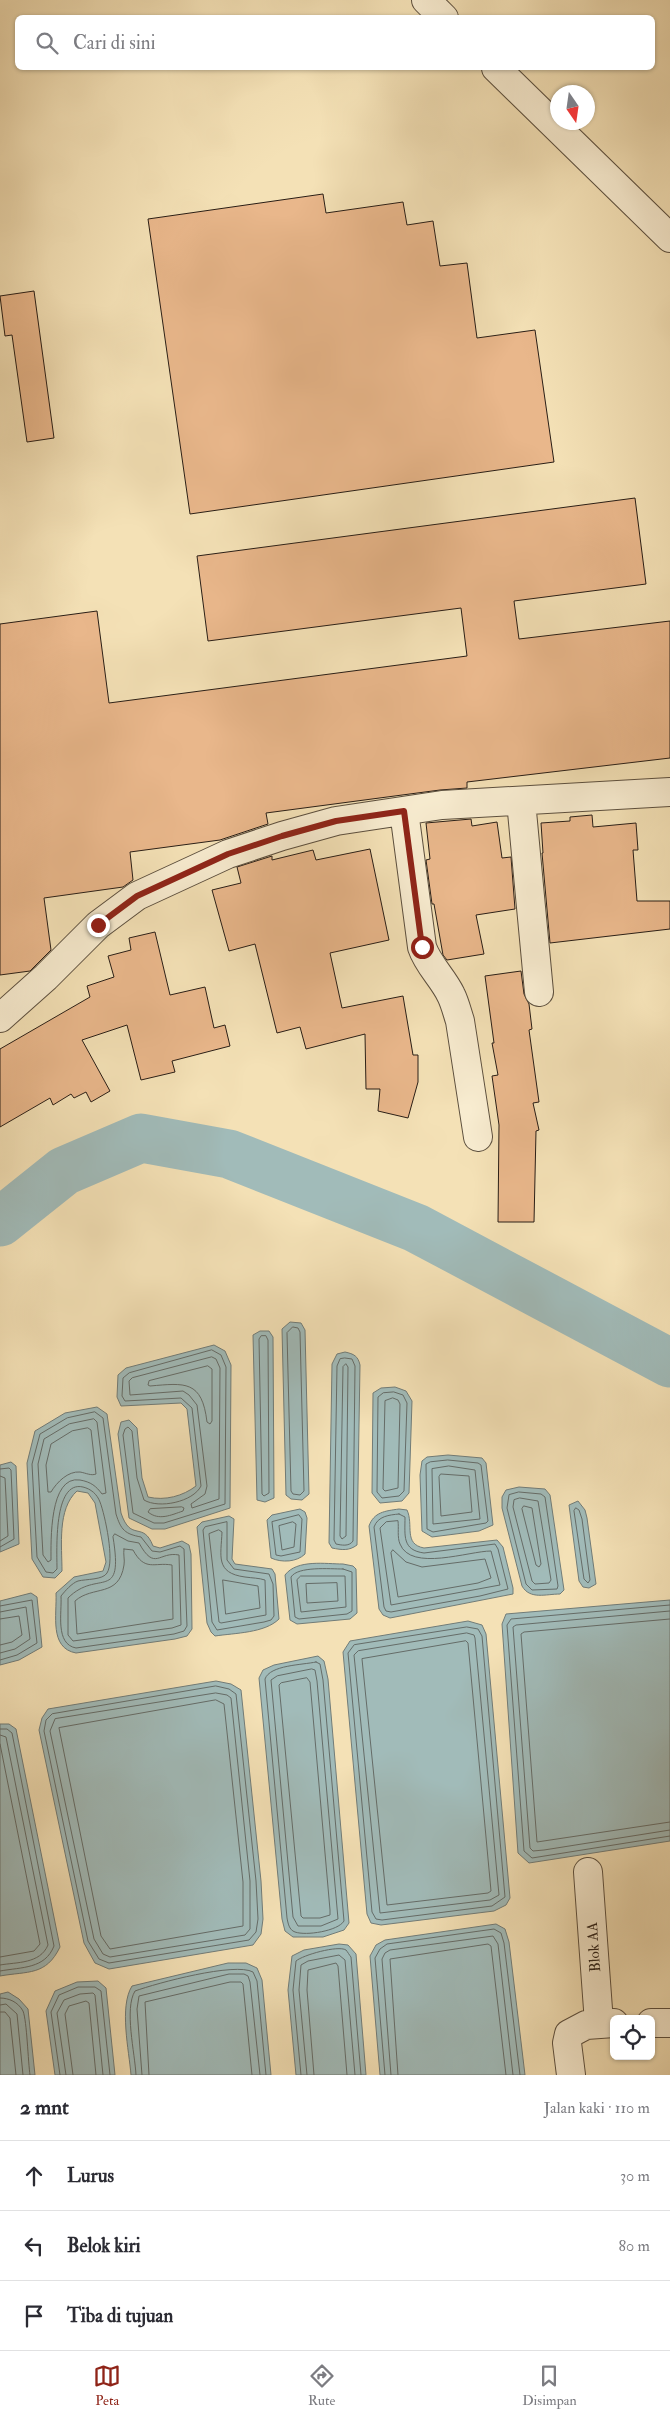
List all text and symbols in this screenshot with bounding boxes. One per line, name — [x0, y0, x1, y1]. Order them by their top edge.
search box — [15, 15, 655, 70]
icon: search — [33, 29, 61, 57]
text: Cari di sini — [73, 31, 156, 55]
north arrow — [550, 85, 595, 130]
route end — [87, 914, 110, 937]
route start — [411, 936, 434, 959]
street label: Blok AA — [583, 1921, 605, 1973]
map controls — [610, 2015, 655, 2060]
button: locate — [610, 2015, 655, 2060]
text: 2 mnt — [20, 2094, 69, 2121]
text: Jalan kaki · 110 m — [544, 2098, 650, 2118]
icon: ahead — [20, 2162, 48, 2190]
text: Lurus — [67, 2164, 114, 2188]
text: 30 m — [620, 2166, 650, 2186]
icon: left — [20, 2232, 48, 2260]
text: Belok kiri — [67, 2234, 141, 2258]
text: 80 m — [619, 2236, 650, 2256]
icon: arrive — [20, 2302, 48, 2330]
text: Tiba di tujuan — [67, 2304, 173, 2328]
tab: Peta — [93, 2362, 121, 2409]
tab: Rute — [308, 2362, 336, 2409]
tab: Disimpan — [522, 2362, 577, 2409]

